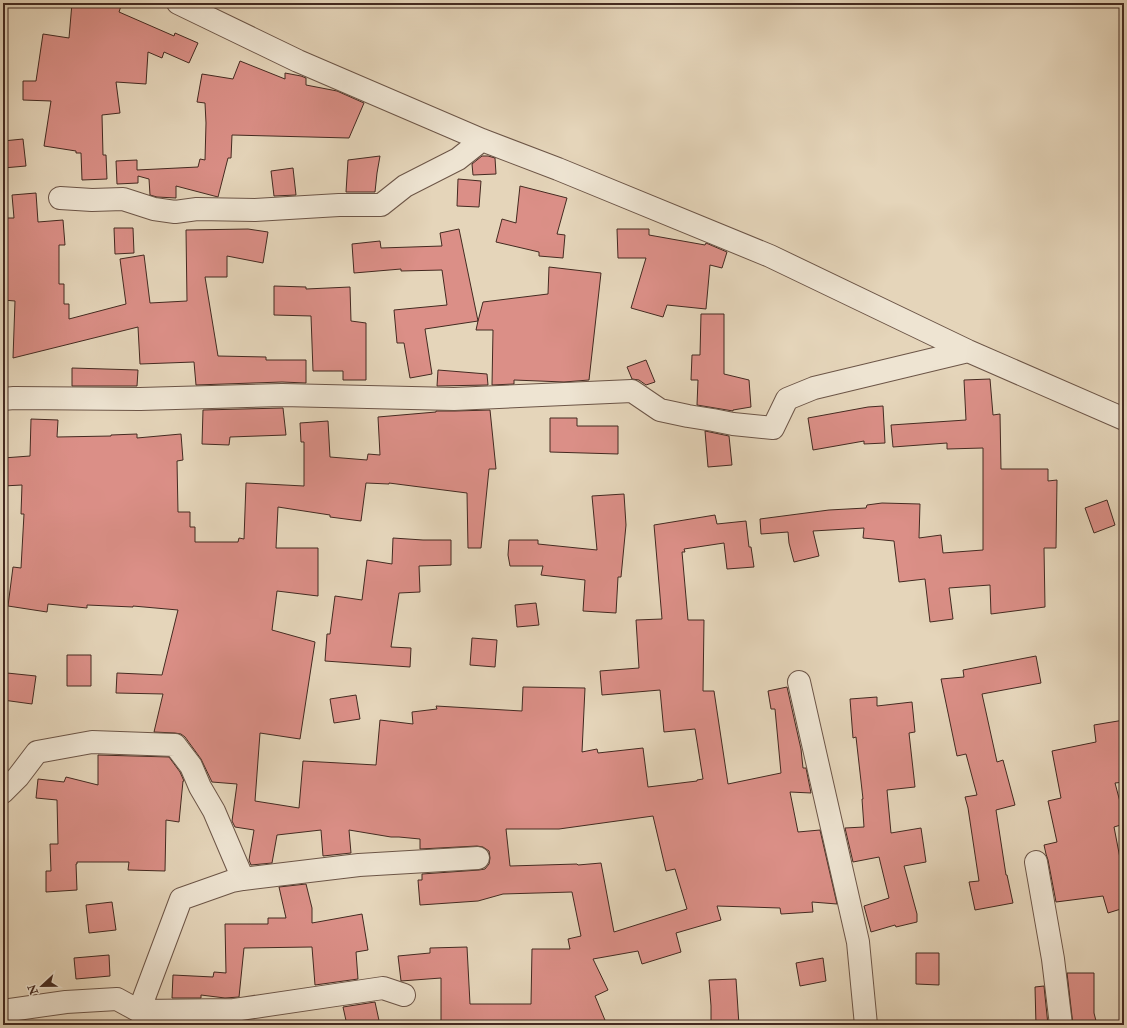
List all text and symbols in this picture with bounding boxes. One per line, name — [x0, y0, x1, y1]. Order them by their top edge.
north arrow — [22, 966, 62, 1006]
text: N — [25, 981, 41, 997]

